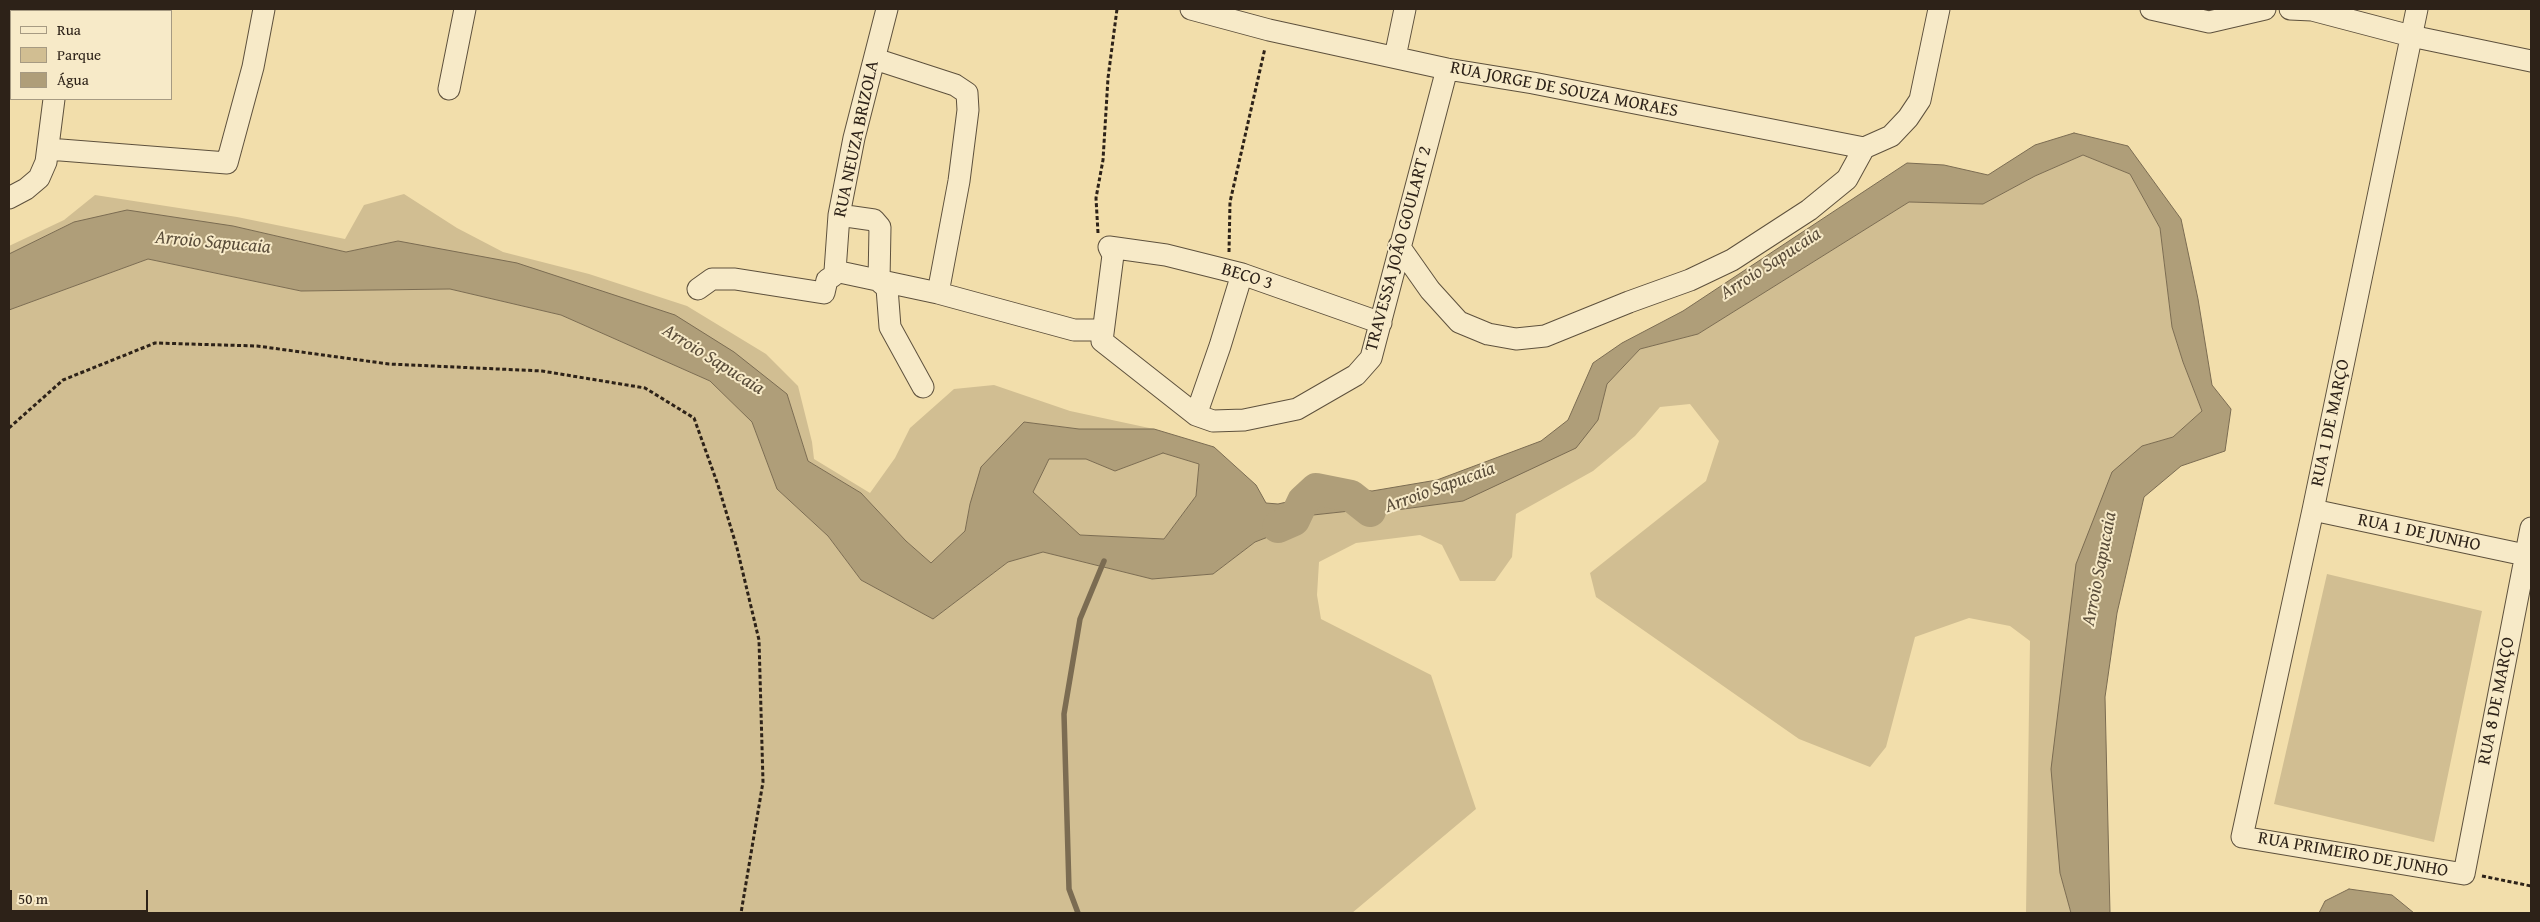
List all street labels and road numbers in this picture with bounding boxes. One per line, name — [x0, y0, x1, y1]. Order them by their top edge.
street label: RUA JORGE DE SOUZA MORAES — [1448, 57, 1680, 123]
street label: RUA NEUZA BRIZOLA — [830, 59, 884, 219]
street label: TRAVESSA JOÃO GOULART 2 — [1361, 144, 1437, 354]
street label: BECO 3 — [1219, 259, 1275, 295]
street label: RUA 1 DE MARÇO — [2307, 357, 2355, 489]
street label: RUA 1 DE JUNHO — [2356, 509, 2482, 557]
street label: RUA 8 DE MARÇO — [2474, 635, 2520, 767]
street label: RUA PRIMEIRO DE JUNHO — [2256, 828, 2450, 882]

